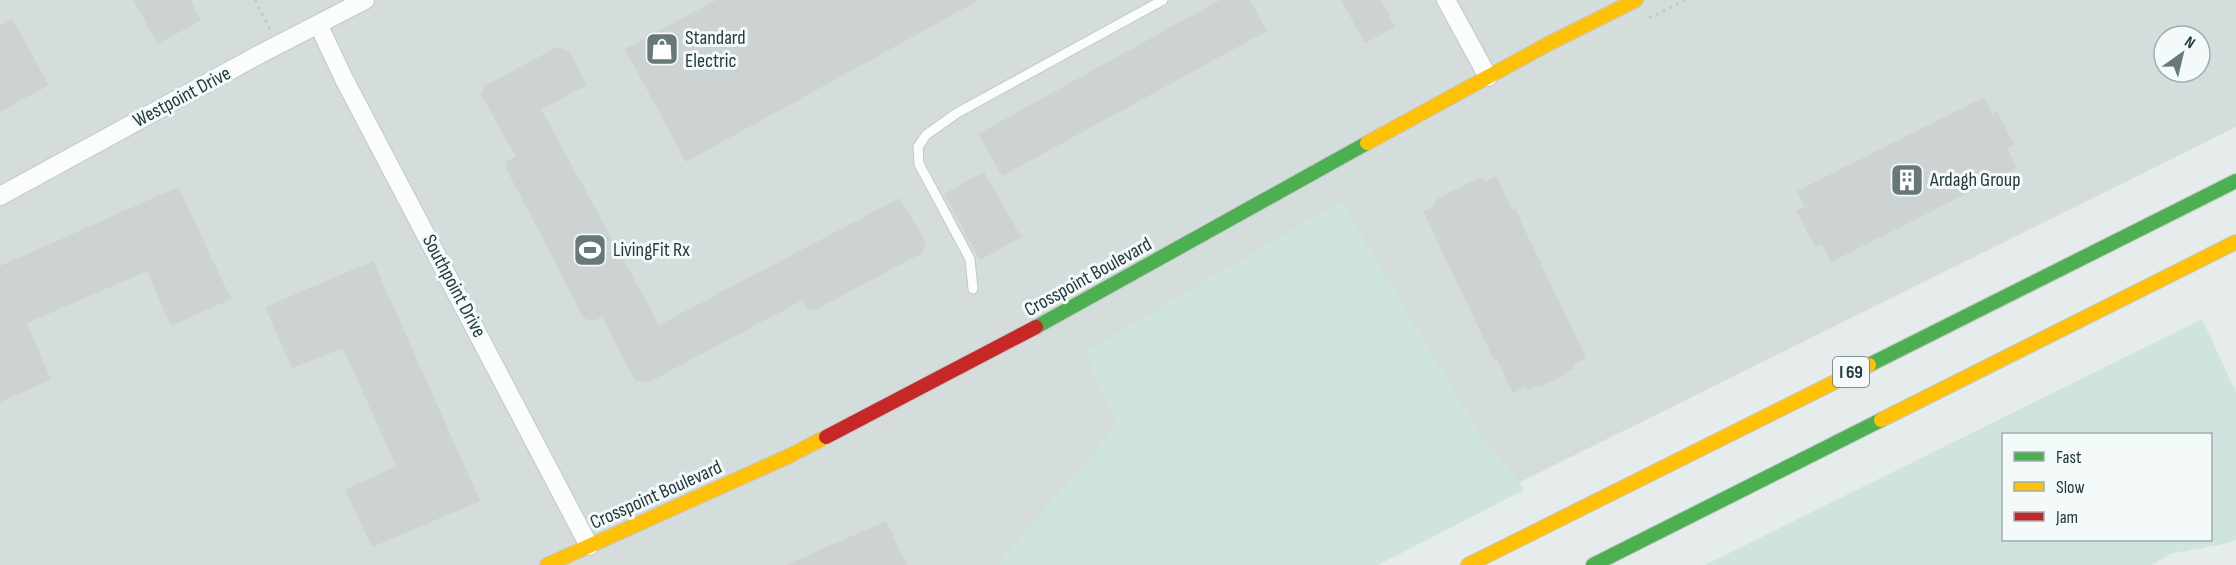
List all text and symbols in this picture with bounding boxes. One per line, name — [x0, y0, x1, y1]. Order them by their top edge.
north arrow — [2152, 24, 2212, 84]
place label: Standard Electric — [685, 26, 746, 73]
shop icon: Standard Electric — [644, 31, 680, 67]
text: N — [2181, 33, 2198, 53]
street label: Westpoint Drive — [129, 61, 235, 133]
building icon: Ardagh Group — [1889, 162, 1925, 198]
place label: Ardagh Group — [1929, 168, 2021, 192]
street label: Southpoint Drive — [417, 230, 491, 342]
sports icon: LivingFit Rx — [572, 232, 608, 268]
street label: Crosspoint Boulevard — [1020, 232, 1156, 322]
place label: LivingFit Rx — [613, 238, 690, 262]
road number: I 69 — [1833, 357, 1869, 387]
legend — [2002, 433, 2212, 541]
text: Fast — [2056, 447, 2082, 468]
street label: Crosspoint Boulevard — [586, 455, 726, 535]
text: Slow — [2056, 477, 2085, 498]
text: Jam — [2055, 507, 2078, 528]

